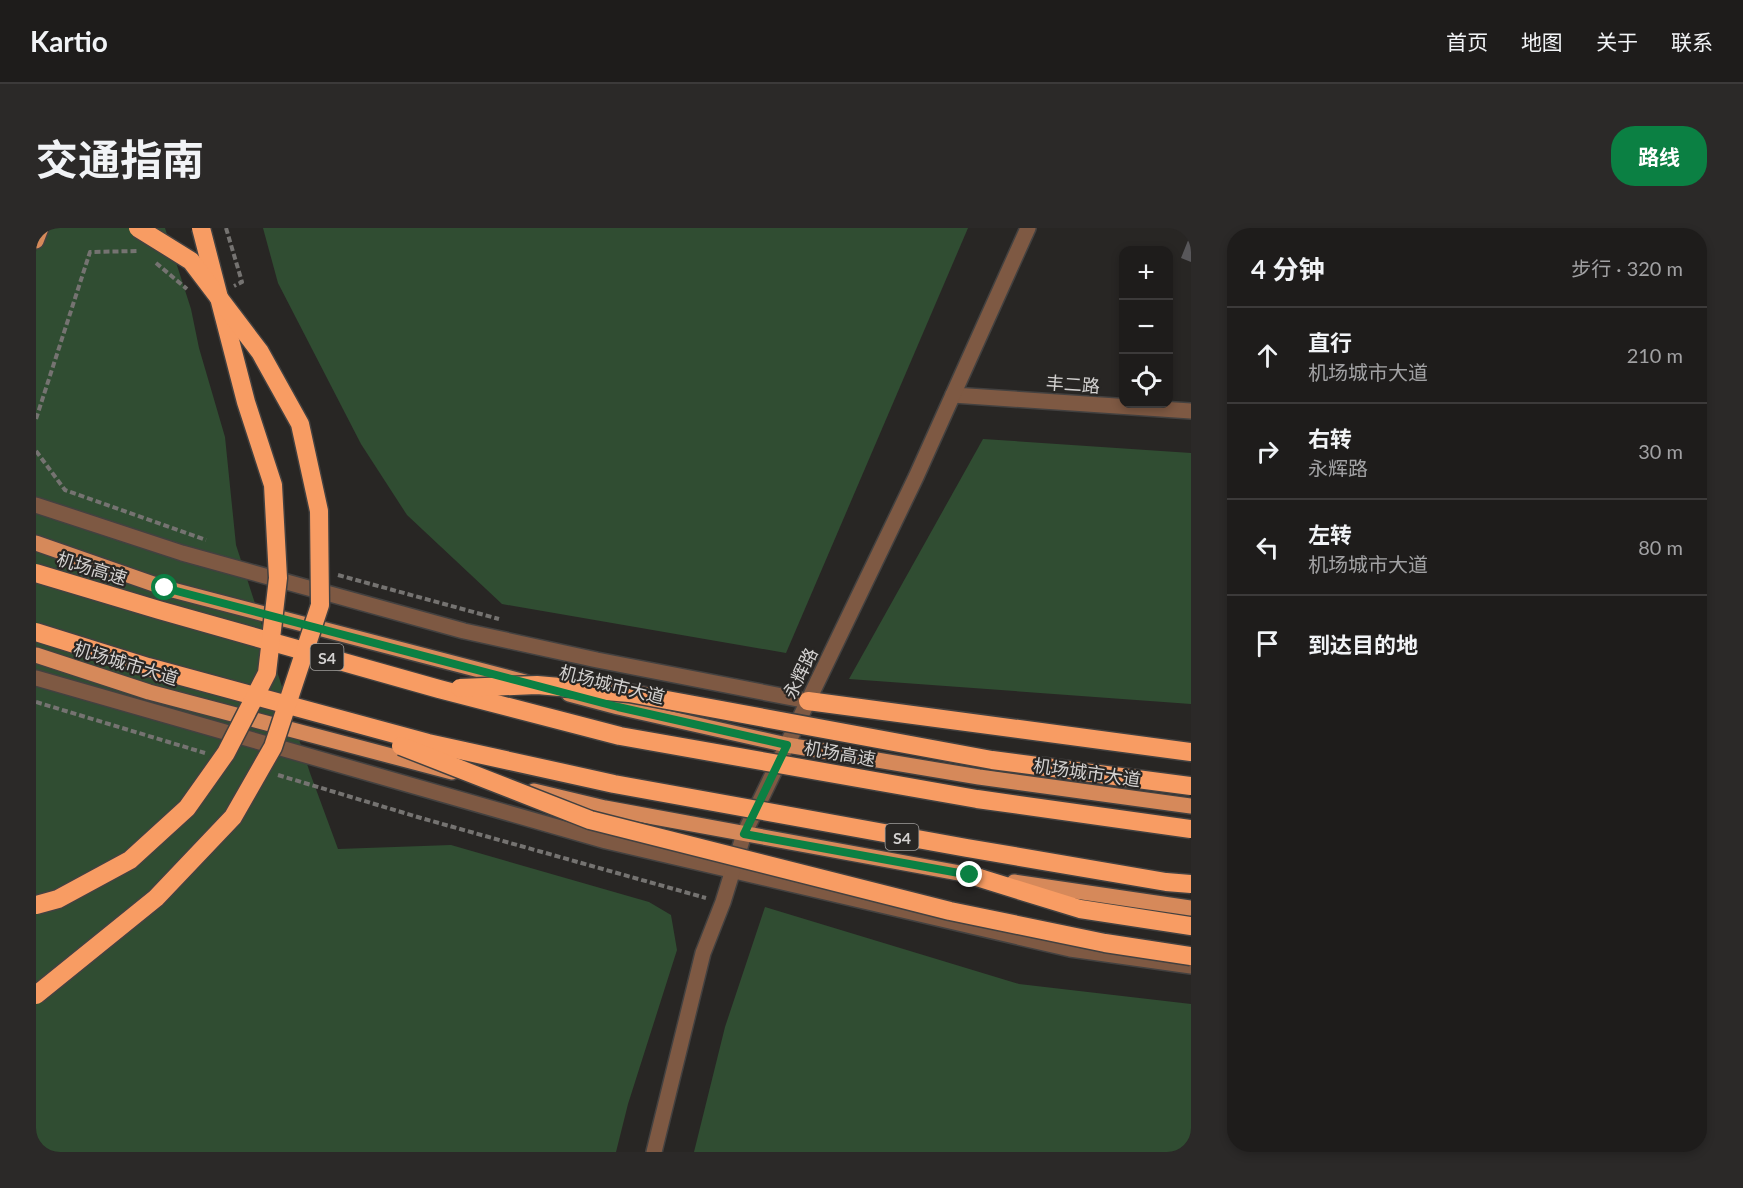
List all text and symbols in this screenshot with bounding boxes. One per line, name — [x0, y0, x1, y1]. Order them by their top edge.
text: Kartio — [30, 24, 108, 58]
text: 首页 — [1446, 29, 1488, 54]
text: 地图 — [1521, 29, 1563, 54]
text: 关于 — [1596, 29, 1638, 54]
text: 联系 — [1671, 29, 1713, 54]
button: 路线 — [1611, 126, 1707, 186]
text: 交通指南 — [36, 134, 204, 184]
map controls — [1119, 246, 1173, 408]
button: + — [1119, 246, 1173, 300]
text: 4 分钟 — [1251, 253, 1324, 285]
text: 步行 · 320 m — [1571, 256, 1683, 280]
button: − — [1119, 300, 1173, 354]
text: 直行 — [1308, 329, 1352, 356]
icon: ahead — [1251, 339, 1284, 372]
text: 210 m — [1627, 343, 1683, 367]
button: locate — [1119, 354, 1173, 408]
text: 机场城市大道 — [1308, 360, 1428, 384]
street label: 丰二路 — [1045, 371, 1101, 397]
text: 右转 — [1308, 425, 1352, 452]
icon: right — [1251, 435, 1284, 468]
text: 30 m — [1638, 439, 1683, 463]
text: 永辉路 — [1308, 456, 1368, 480]
text: 左转 — [1308, 521, 1352, 548]
icon: left — [1251, 531, 1284, 564]
text: 80 m — [1638, 535, 1683, 559]
street label: 机场高速 — [54, 547, 130, 589]
text: 机场城市大道 — [1308, 552, 1428, 576]
route start — [151, 574, 177, 600]
icon: arrive — [1251, 627, 1284, 660]
text: 到达目的地 — [1308, 631, 1418, 658]
street label: 机场城市大道 — [71, 637, 181, 689]
road number: S4 — [310, 644, 344, 670]
street label: 永辉路 — [778, 644, 822, 702]
street label: 机场城市大道 — [557, 660, 667, 708]
street label: 机场高速 — [803, 736, 877, 770]
street label: 机场城市大道 — [1032, 754, 1142, 790]
road number: S4 — [886, 824, 918, 850]
route end — [956, 861, 982, 887]

